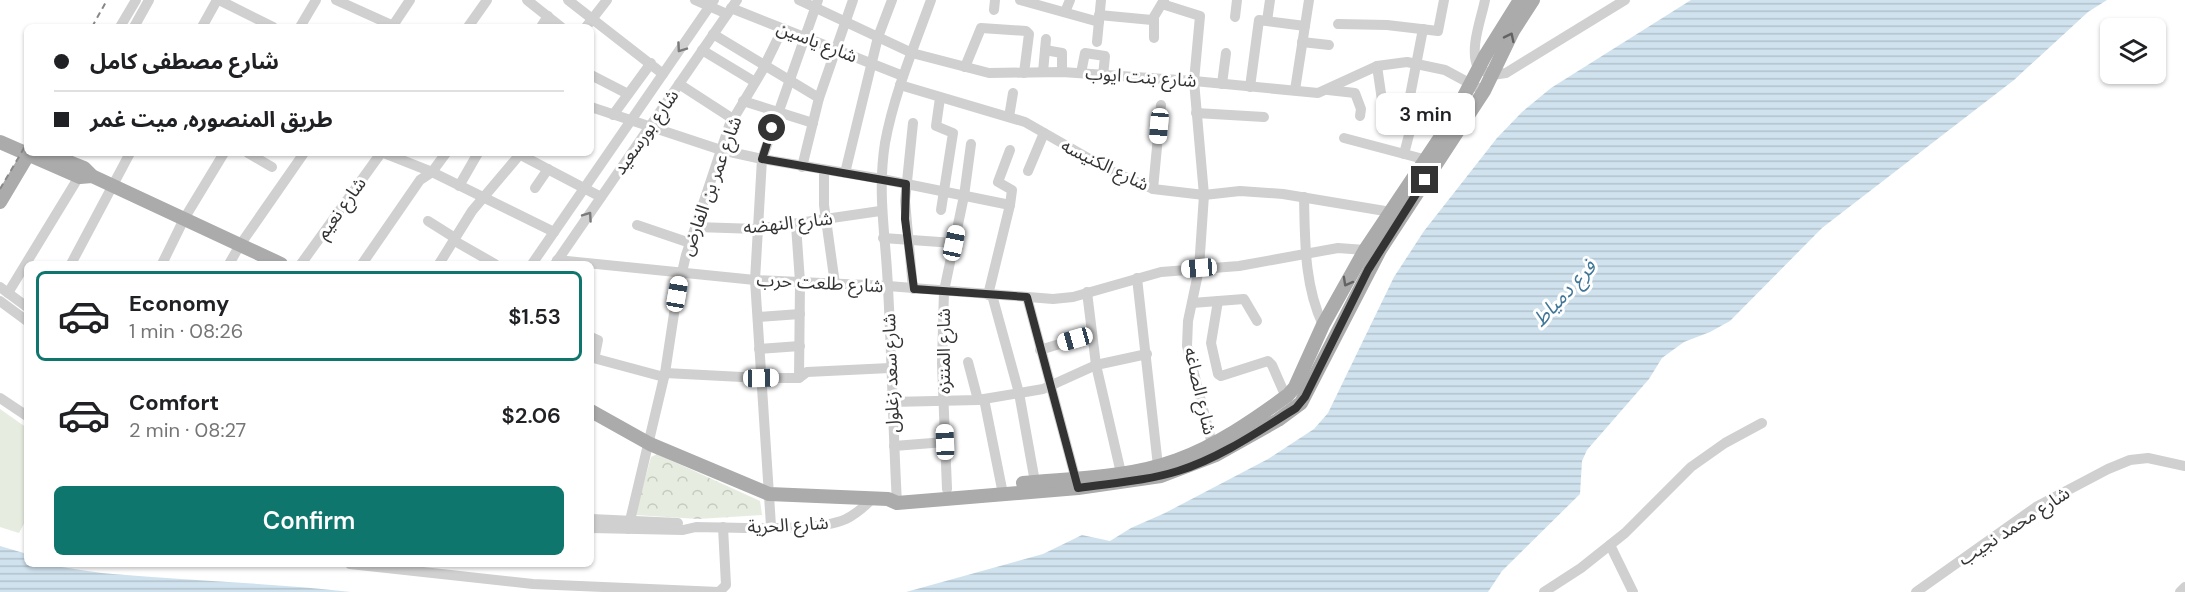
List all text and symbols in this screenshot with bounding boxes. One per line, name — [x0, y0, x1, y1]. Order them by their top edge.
street label: شارع ياسين — [773, 16, 861, 70]
map controls — [2100, 18, 2166, 84]
button: layers — [2100, 18, 2166, 84]
one-way arrow — [1502, 32, 1514, 43]
one-way arrow — [677, 41, 688, 52]
text: شارع مصطفى كامل — [90, 47, 279, 76]
street label: شارع بنت ايوب — [1084, 61, 1197, 95]
street label: شارع بورسعيد — [608, 85, 686, 181]
callout: 3 min — [1376, 93, 1474, 135]
text: 3 min — [1399, 101, 1452, 127]
text: طريق المنصوره, ميت غمر — [90, 105, 333, 134]
car — [1148, 107, 1170, 145]
street label: شارع عمر بن الفارض — [675, 113, 749, 260]
route start — [758, 114, 785, 141]
street label: شارع الكنيسه — [1056, 133, 1153, 198]
route end — [1411, 166, 1438, 193]
street label: شارع نعيم — [310, 172, 373, 245]
street label: شارع النهضه — [742, 206, 834, 242]
one-way arrow — [581, 211, 592, 222]
car — [941, 224, 967, 262]
water label: فرع دمياط — [1527, 253, 1604, 333]
car — [1180, 257, 1218, 279]
street label: شارع طلعت حرب — [756, 268, 884, 300]
car — [665, 275, 689, 313]
one-way arrow — [1343, 276, 1354, 286]
icon: car — [57, 289, 111, 343]
text: Economy — [129, 289, 229, 318]
text: $1.53 — [508, 302, 561, 331]
street label: شارع المنتزه — [932, 308, 958, 394]
street label: شارع سعد زغلول — [877, 313, 907, 433]
text: 1 min · 08:26 — [129, 318, 243, 344]
car — [1055, 325, 1095, 353]
street label: شارع الصاغه — [1176, 345, 1222, 437]
car — [743, 369, 779, 387]
icon: car — [57, 388, 111, 442]
text: Comfort — [129, 388, 219, 417]
text: $2.06 — [502, 401, 561, 430]
text: 2 min · 08:27 — [129, 417, 246, 443]
car — [935, 424, 955, 460]
street label: شارع محمد نجيب — [1954, 481, 2075, 573]
button: Confirm — [54, 486, 564, 555]
street label: شارع الحرية — [747, 511, 829, 541]

